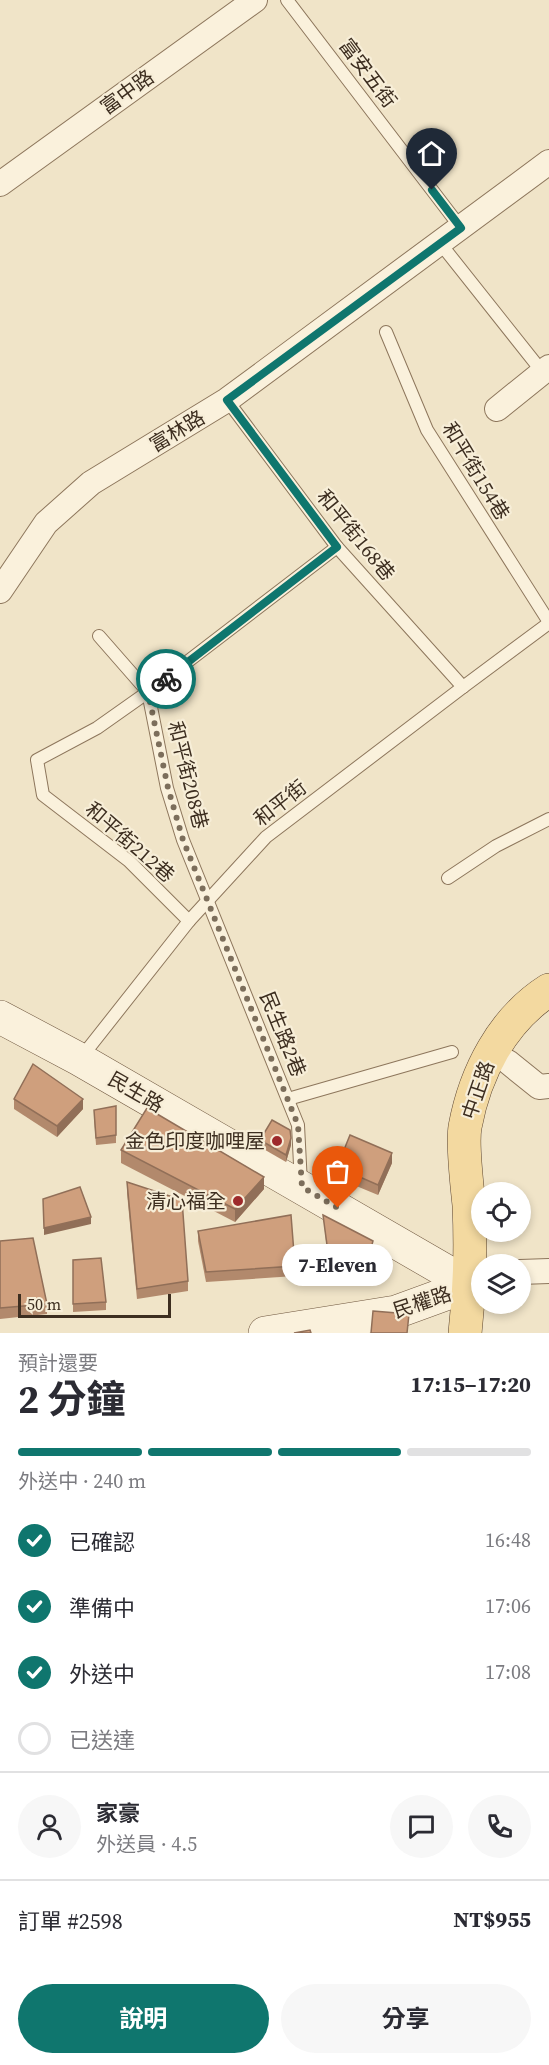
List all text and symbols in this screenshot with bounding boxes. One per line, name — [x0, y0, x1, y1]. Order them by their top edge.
street label: 富安五街 — [333, 33, 403, 113]
street label: 富中路 — [95, 63, 159, 121]
pin — [406, 128, 457, 190]
icon: home — [415, 137, 448, 170]
street label: 富林路 — [144, 404, 210, 458]
street label: 和平街154巷 — [436, 417, 516, 525]
street label: 和平街168巷 — [311, 483, 401, 587]
courier — [136, 649, 196, 709]
icon: bike — [150, 663, 183, 696]
street label: 和平街208巷 — [161, 718, 215, 832]
street label: 和平街 — [248, 773, 312, 833]
street label: 和平街212巷 — [79, 795, 181, 889]
street label: 民生路2巷 — [253, 987, 313, 1081]
street label: 中正路 — [455, 1057, 501, 1123]
street label: 民生路 — [103, 1065, 169, 1119]
place label: 金色印度咖哩屋 — [125, 1127, 265, 1155]
marker: 金色印度咖哩屋 — [270, 1134, 284, 1148]
pin — [312, 1146, 363, 1208]
icon: bag — [321, 1155, 354, 1188]
map controls — [471, 1182, 531, 1314]
button: locate — [471, 1182, 531, 1242]
place label: 清心福全 — [146, 1187, 226, 1215]
marker: 清心福全 — [231, 1194, 245, 1208]
callout: 7-Eleven — [282, 1244, 394, 1286]
text: 7-Eleven — [298, 1251, 377, 1279]
button: layers — [471, 1254, 531, 1314]
street label: 民權路 — [389, 1279, 455, 1325]
scale bar — [18, 1291, 171, 1318]
text: 50 m — [27, 1293, 61, 1315]
text: 預計還要 — [18, 1349, 98, 1377]
text: 17:15–17:20 — [411, 1369, 531, 1399]
text: 2 分鐘 — [18, 1373, 125, 1426]
text: 外送中 · 240 m — [18, 1467, 146, 1495]
icon: check — [18, 1524, 51, 1557]
text: 16:48 — [485, 1526, 531, 1554]
text: 已確認 — [69, 1527, 135, 1557]
icon: check — [18, 1590, 51, 1623]
text: 17:06 — [485, 1592, 531, 1620]
text: 準備中 — [69, 1593, 135, 1623]
icon: check — [18, 1656, 51, 1689]
text: 17:08 — [485, 1658, 531, 1686]
text: 外送中 — [69, 1659, 135, 1689]
text: 已送達 — [69, 1725, 135, 1755]
button: person — [18, 1795, 81, 1858]
button: chat — [390, 1795, 453, 1858]
button: phone — [468, 1795, 531, 1858]
text: 家豪 — [96, 1798, 140, 1828]
text: 外送員 · 4.5 — [96, 1830, 197, 1858]
text: NT$955 — [453, 1904, 531, 1934]
text: 訂單 #2598 — [18, 1906, 123, 1936]
button: 說明 — [18, 1984, 269, 2053]
button: 分享 — [281, 1984, 531, 2053]

